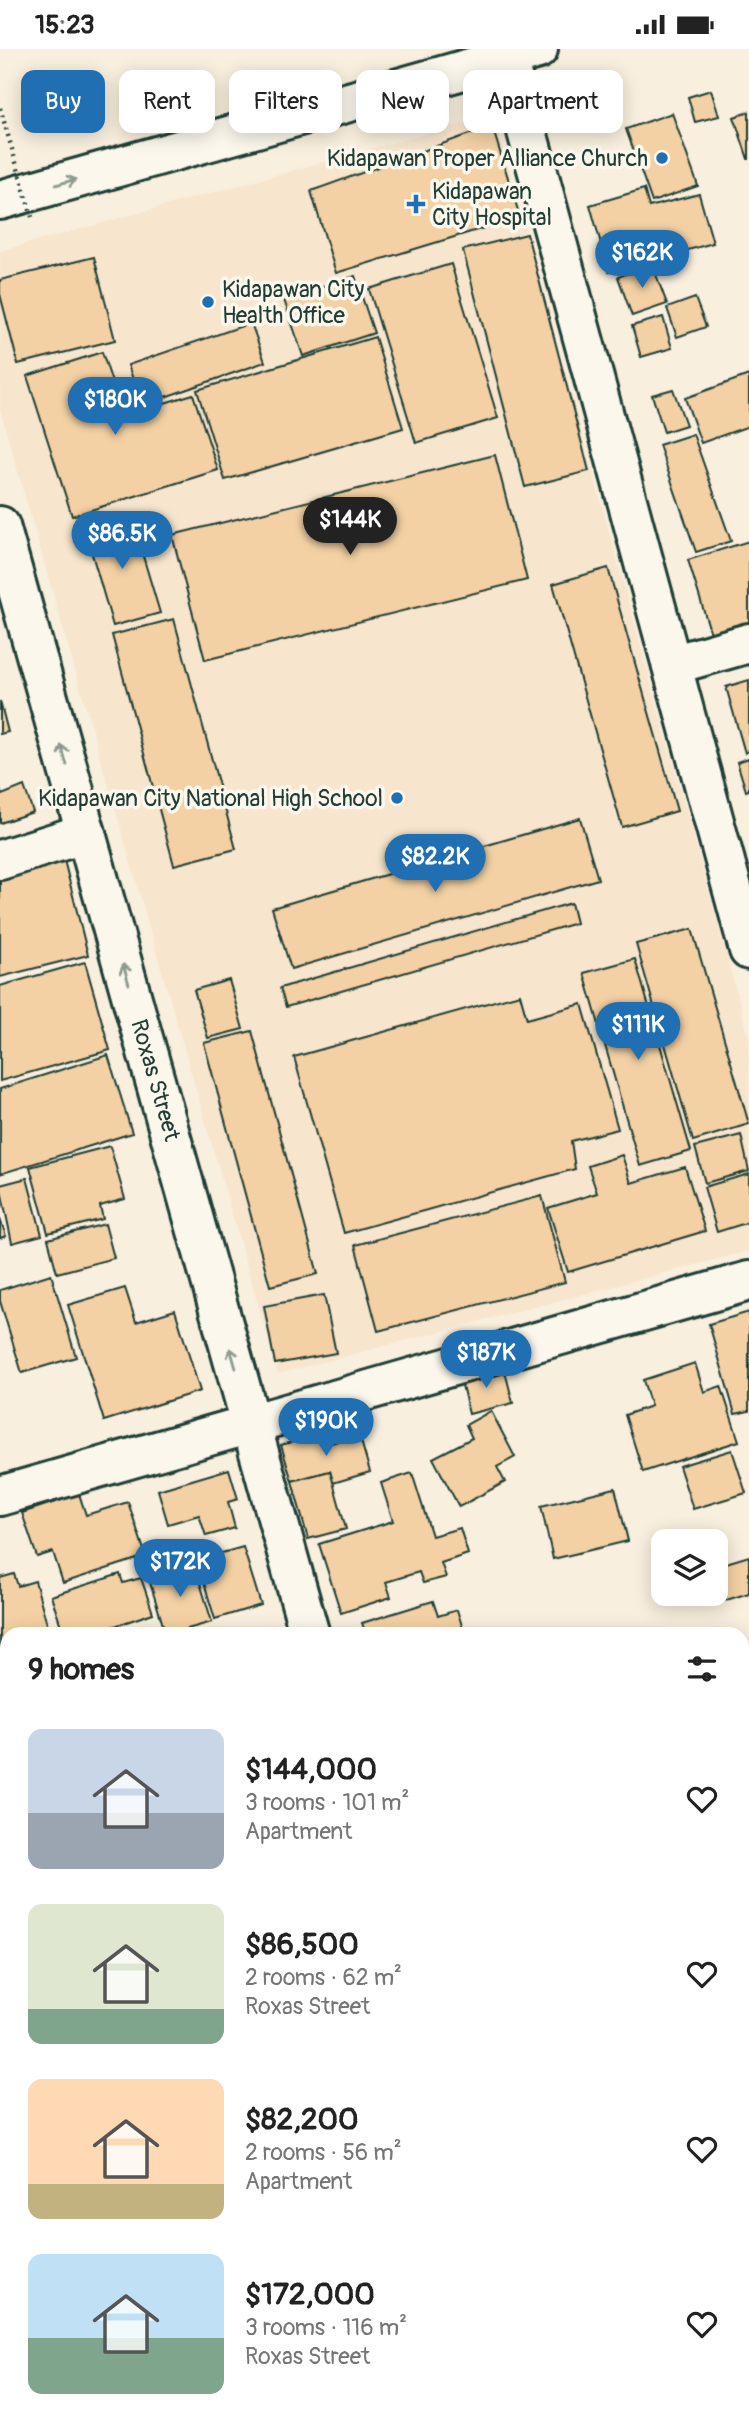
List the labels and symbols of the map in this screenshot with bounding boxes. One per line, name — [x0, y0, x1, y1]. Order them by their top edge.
place label: Kidapawan Proper Alliance Church — [327, 144, 648, 173]
marker: Kidapawan Proper Alliance Church — [654, 150, 670, 166]
one-way arrow — [55, 174, 77, 187]
place label: Kidapawan City Hospital — [432, 177, 552, 232]
marker: Kidapawan City Hospital — [406, 194, 426, 214]
pin: $162K — [593, 231, 691, 290]
place label: Kidapawan City Health Office — [222, 275, 365, 330]
marker: Kidapawan City Health Office — [200, 294, 216, 310]
pin: $180K — [66, 377, 164, 437]
pin: $144K — [301, 497, 399, 557]
pin: $86.5K — [65, 511, 179, 571]
one-way arrow — [57, 744, 70, 766]
place label: Kidapawan City National High School — [38, 784, 383, 813]
marker: Kidapawan City National High School — [389, 790, 405, 806]
pin: $82.2K — [378, 835, 492, 894]
one-way arrow — [119, 963, 132, 985]
pin: $111K — [589, 1003, 687, 1062]
street label: Roxas Street — [124, 1016, 187, 1145]
pin: $187K — [437, 1331, 535, 1390]
one-way arrow — [226, 1347, 239, 1370]
pin: $190K — [277, 1399, 375, 1458]
pin: $172K — [131, 1539, 229, 1599]

